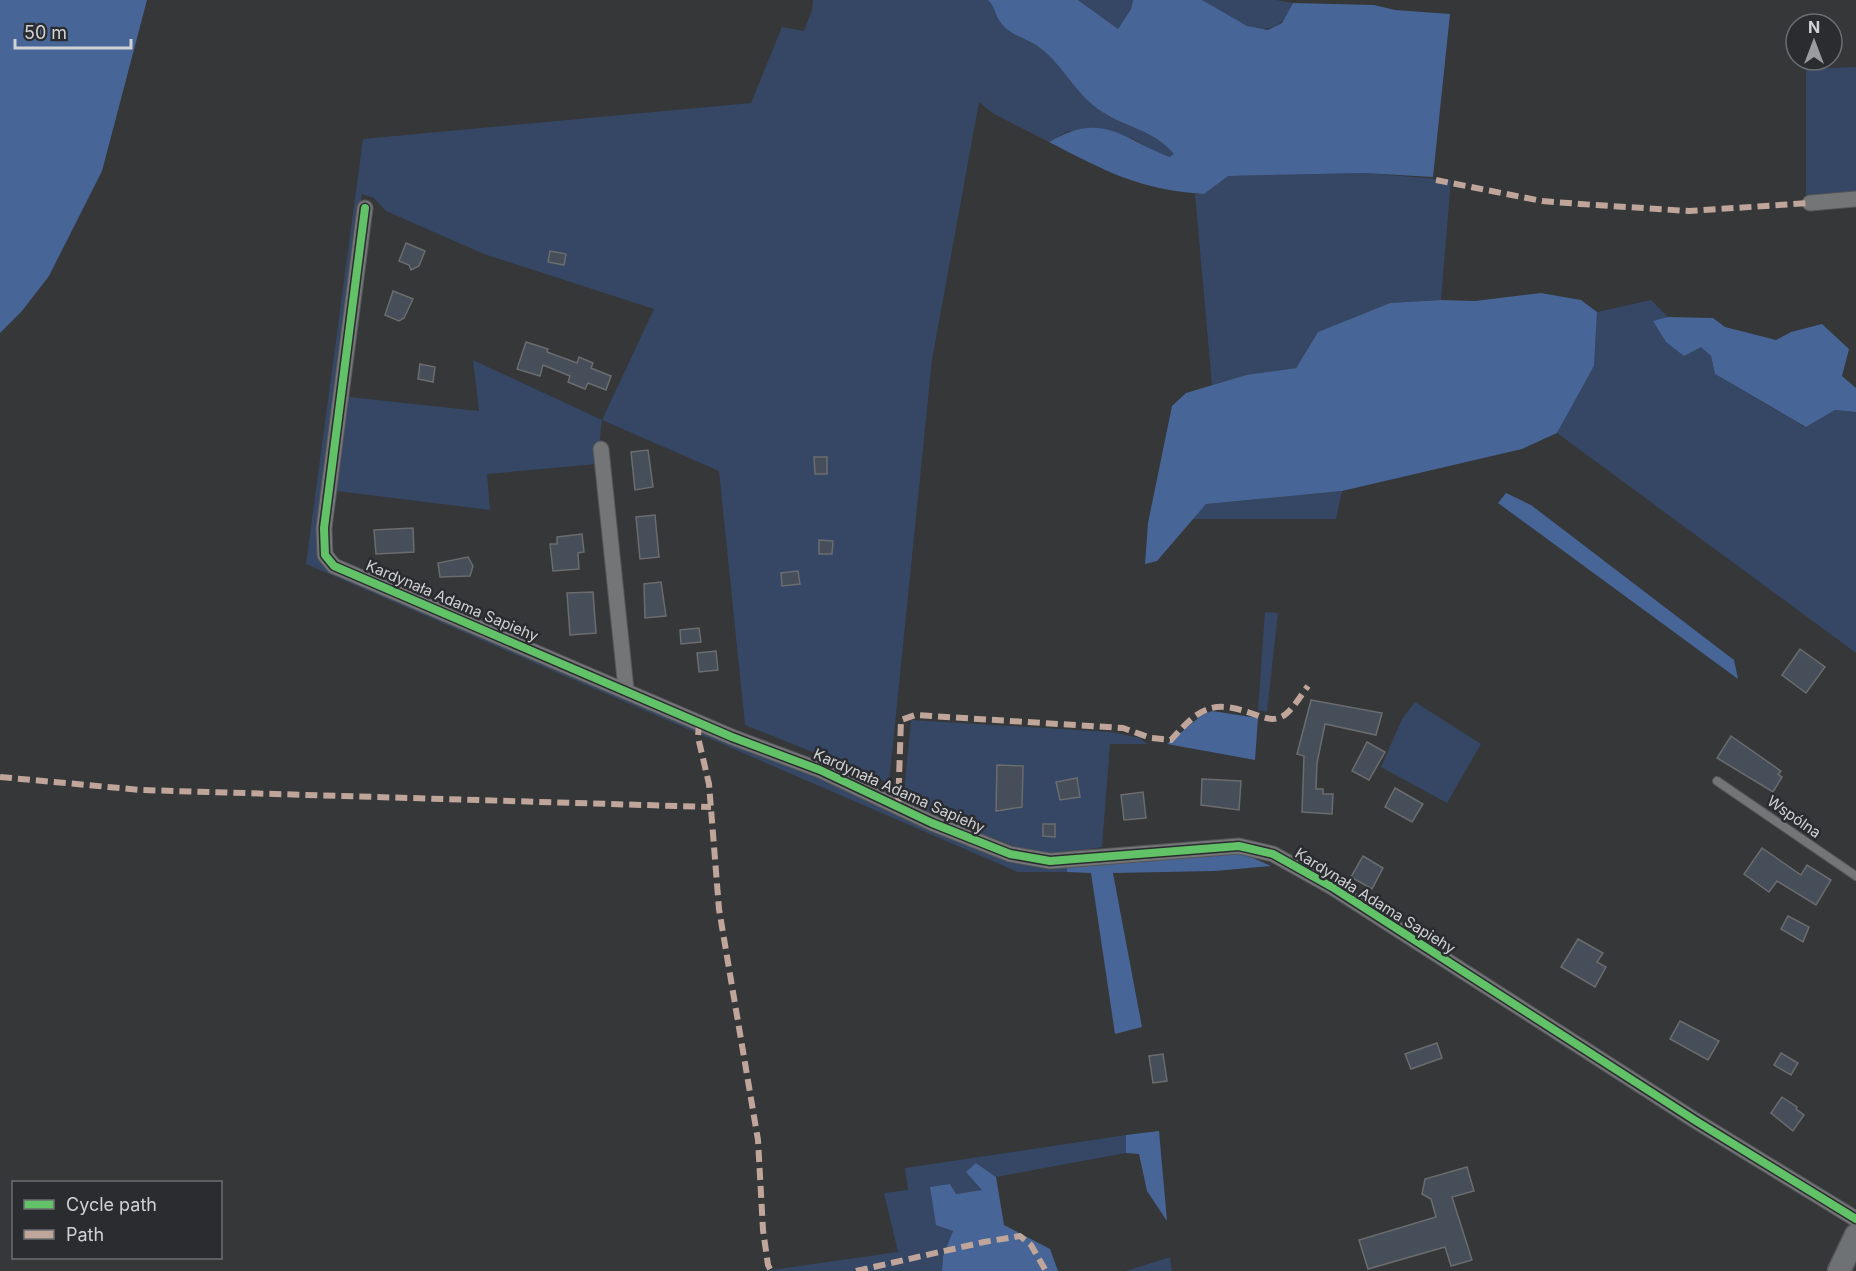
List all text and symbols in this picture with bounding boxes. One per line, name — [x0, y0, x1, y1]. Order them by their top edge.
scale bar — [15, 12, 130, 50]
north arrow — [1784, 12, 1844, 72]
text: N — [1808, 17, 1820, 37]
text: 50 m — [24, 22, 67, 43]
street label: Kardynała Adama Sapiehy — [363, 556, 542, 646]
street label: Kardynała Adama Sapiehy — [811, 744, 988, 837]
street label: Wspólna — [1764, 791, 1825, 842]
street label: Kardynała Adama Sapiehy — [1292, 843, 1459, 958]
legend — [12, 1181, 222, 1259]
text: Cycle path — [66, 1194, 157, 1215]
text: Path — [66, 1224, 104, 1245]

